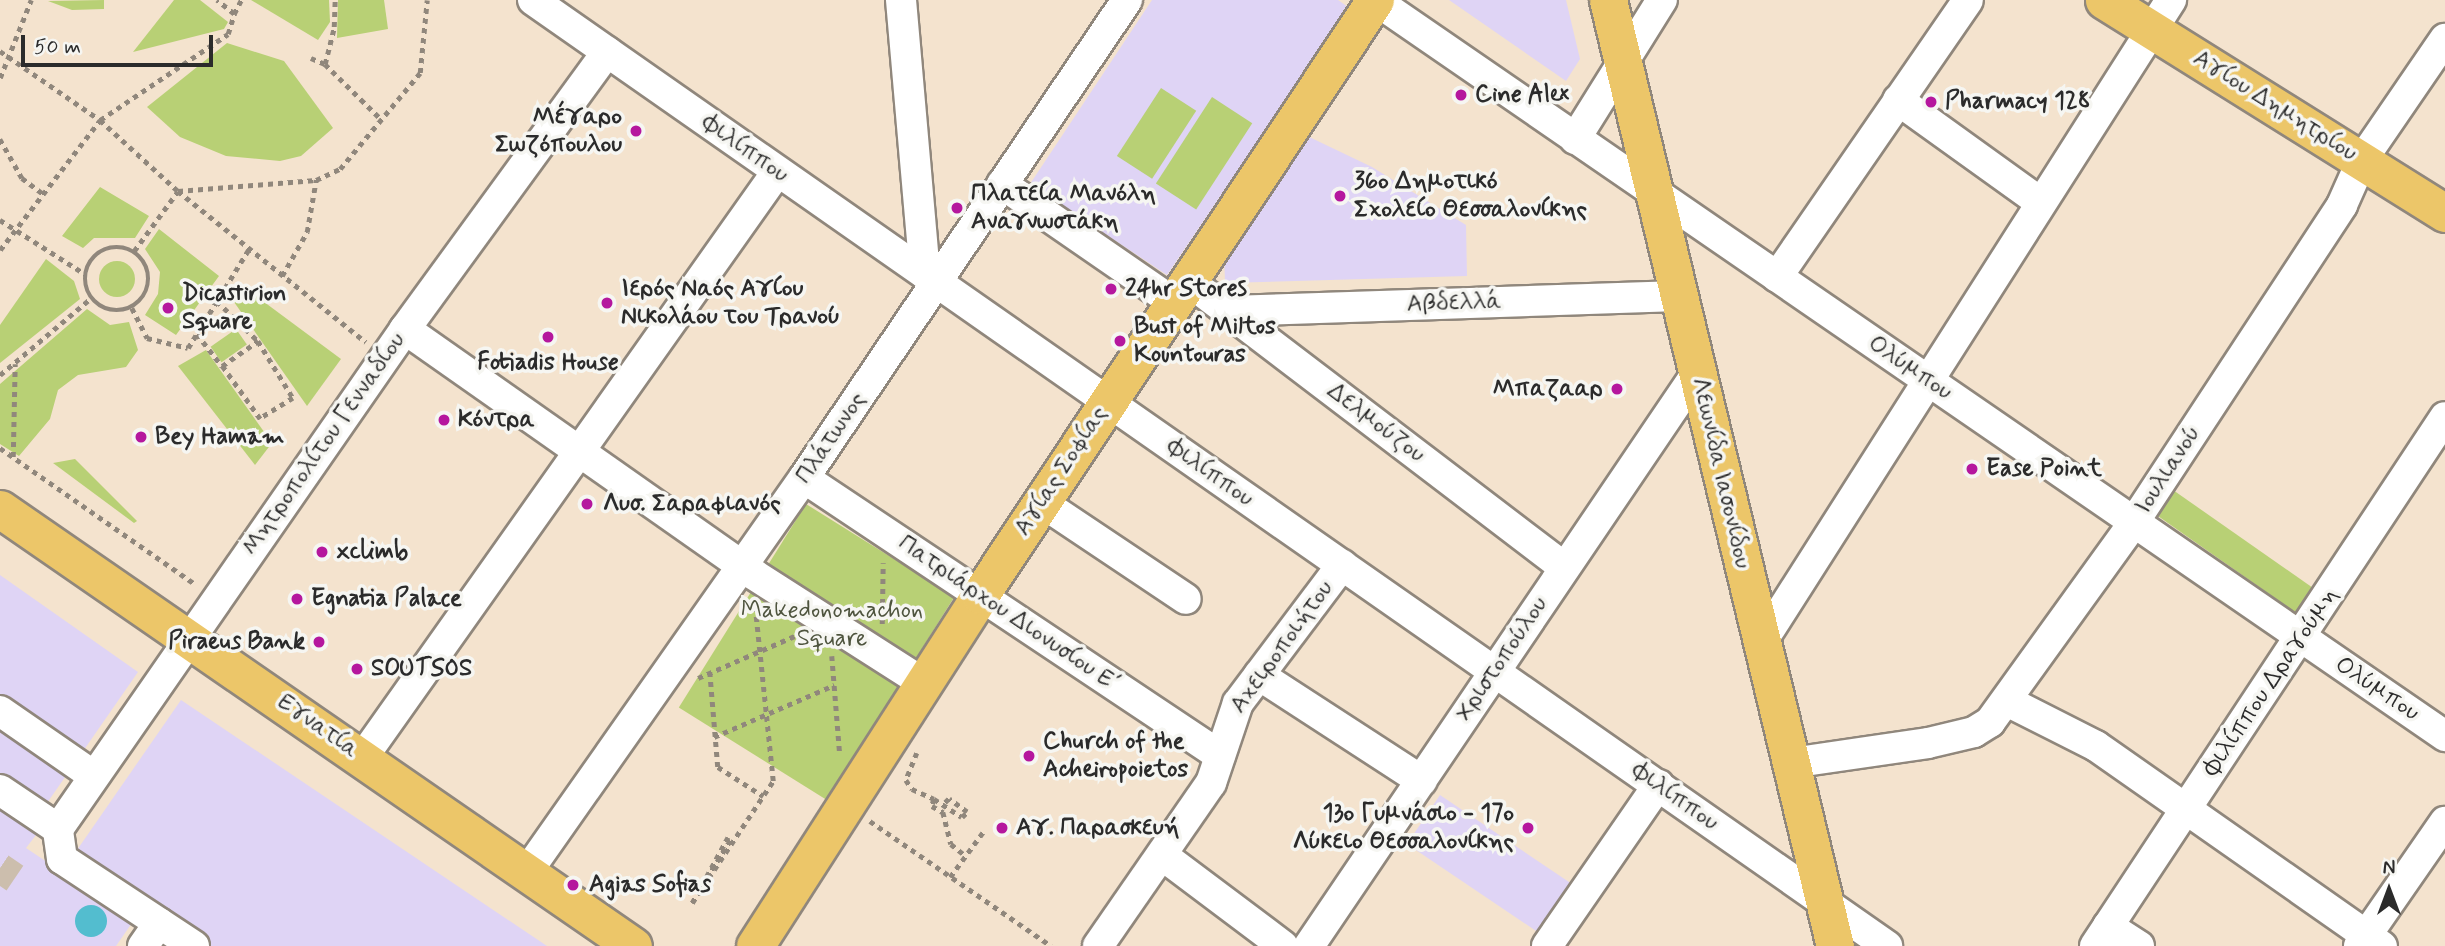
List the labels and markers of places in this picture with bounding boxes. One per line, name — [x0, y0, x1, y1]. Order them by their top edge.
place label: Cine Alex — [1475, 81, 1569, 109]
marker: Cine Alex — [1453, 87, 1469, 103]
place label: Pharmacy 128 — [1945, 88, 2091, 116]
marker: Pharmacy 128 — [1923, 94, 1939, 110]
place label: Μέγαρο Σωζόπουλου — [495, 103, 622, 159]
marker: Μέγαρο Σωζόπουλου — [628, 123, 644, 139]
place label: 36ο Δημοτικό Σχολείο Θεσσαλονίκης — [1354, 168, 1587, 224]
place label: Πλατεία Μανόλη Αναγνωστάκη — [971, 180, 1156, 236]
marker: 36ο Δημοτικό Σχολείο Θεσσαλονίκης — [1332, 188, 1348, 204]
marker: Πλατεία Μανόλη Αναγνωστάκη — [949, 200, 965, 216]
place label: Ιερός Ναός Αγίου Νικολάου του Τρανού — [621, 275, 840, 331]
place label: 24hr Stores — [1125, 275, 1244, 303]
place label: Dicastirion Square — [182, 280, 286, 336]
marker: 24hr Stores — [1103, 281, 1119, 297]
marker: Ιερός Ναός Αγίου Νικολάου του Τρανού — [599, 295, 615, 311]
marker: Dicastirion Square — [160, 300, 176, 316]
place label: Bust of Miltos Kountouras — [1134, 313, 1273, 369]
marker: Fotiadis House — [540, 329, 556, 345]
marker: Bust of Miltos Kountouras — [1112, 333, 1128, 349]
place label: Fotiadis House — [478, 349, 618, 377]
place label: Μπαζααρ — [1493, 375, 1603, 403]
marker: Μπαζααρ — [1609, 381, 1625, 397]
place label: Κόντρα — [458, 406, 535, 434]
marker: Κόντρα — [436, 412, 452, 428]
place label: Bey Hamam — [155, 423, 289, 451]
marker: Bey Hamam — [133, 429, 149, 445]
place label: Ease Point — [1986, 455, 2092, 483]
marker: Ease Point — [1964, 461, 1980, 477]
place label: Λυσ. Σαραφιανός — [603, 490, 781, 518]
marker: Λυσ. Σαραφιανός — [577, 494, 597, 514]
place label: xclimb — [336, 538, 408, 566]
marker: xclimb — [314, 544, 330, 560]
place label: Egnatia Palace — [311, 585, 459, 613]
marker: Egnatia Palace — [289, 591, 305, 607]
place label: Piraeus Bank — [173, 628, 305, 656]
marker: Piraeus Bank — [311, 634, 327, 650]
place label: SOUTSOS — [371, 655, 472, 683]
marker: SOUTSOS — [349, 661, 365, 677]
place label: Church of the Acheiropoietos — [1043, 728, 1188, 784]
marker: Church of the Acheiropoietos — [1021, 748, 1037, 764]
place label: 13ο Γυμνάσιο - 17ο Λύκειο Θεσσαλονίκης — [1293, 800, 1514, 856]
place label: Αγ. Παρασκευή — [1016, 814, 1179, 842]
marker: Αγ. Παρασκευή — [994, 820, 1010, 836]
marker: 13ο Γυμνάσιο - 17ο Λύκειο Θεσσαλονίκης — [1520, 820, 1536, 836]
place label: Agias Sofias — [589, 871, 711, 899]
marker: Agias Sofias — [563, 875, 583, 895]

